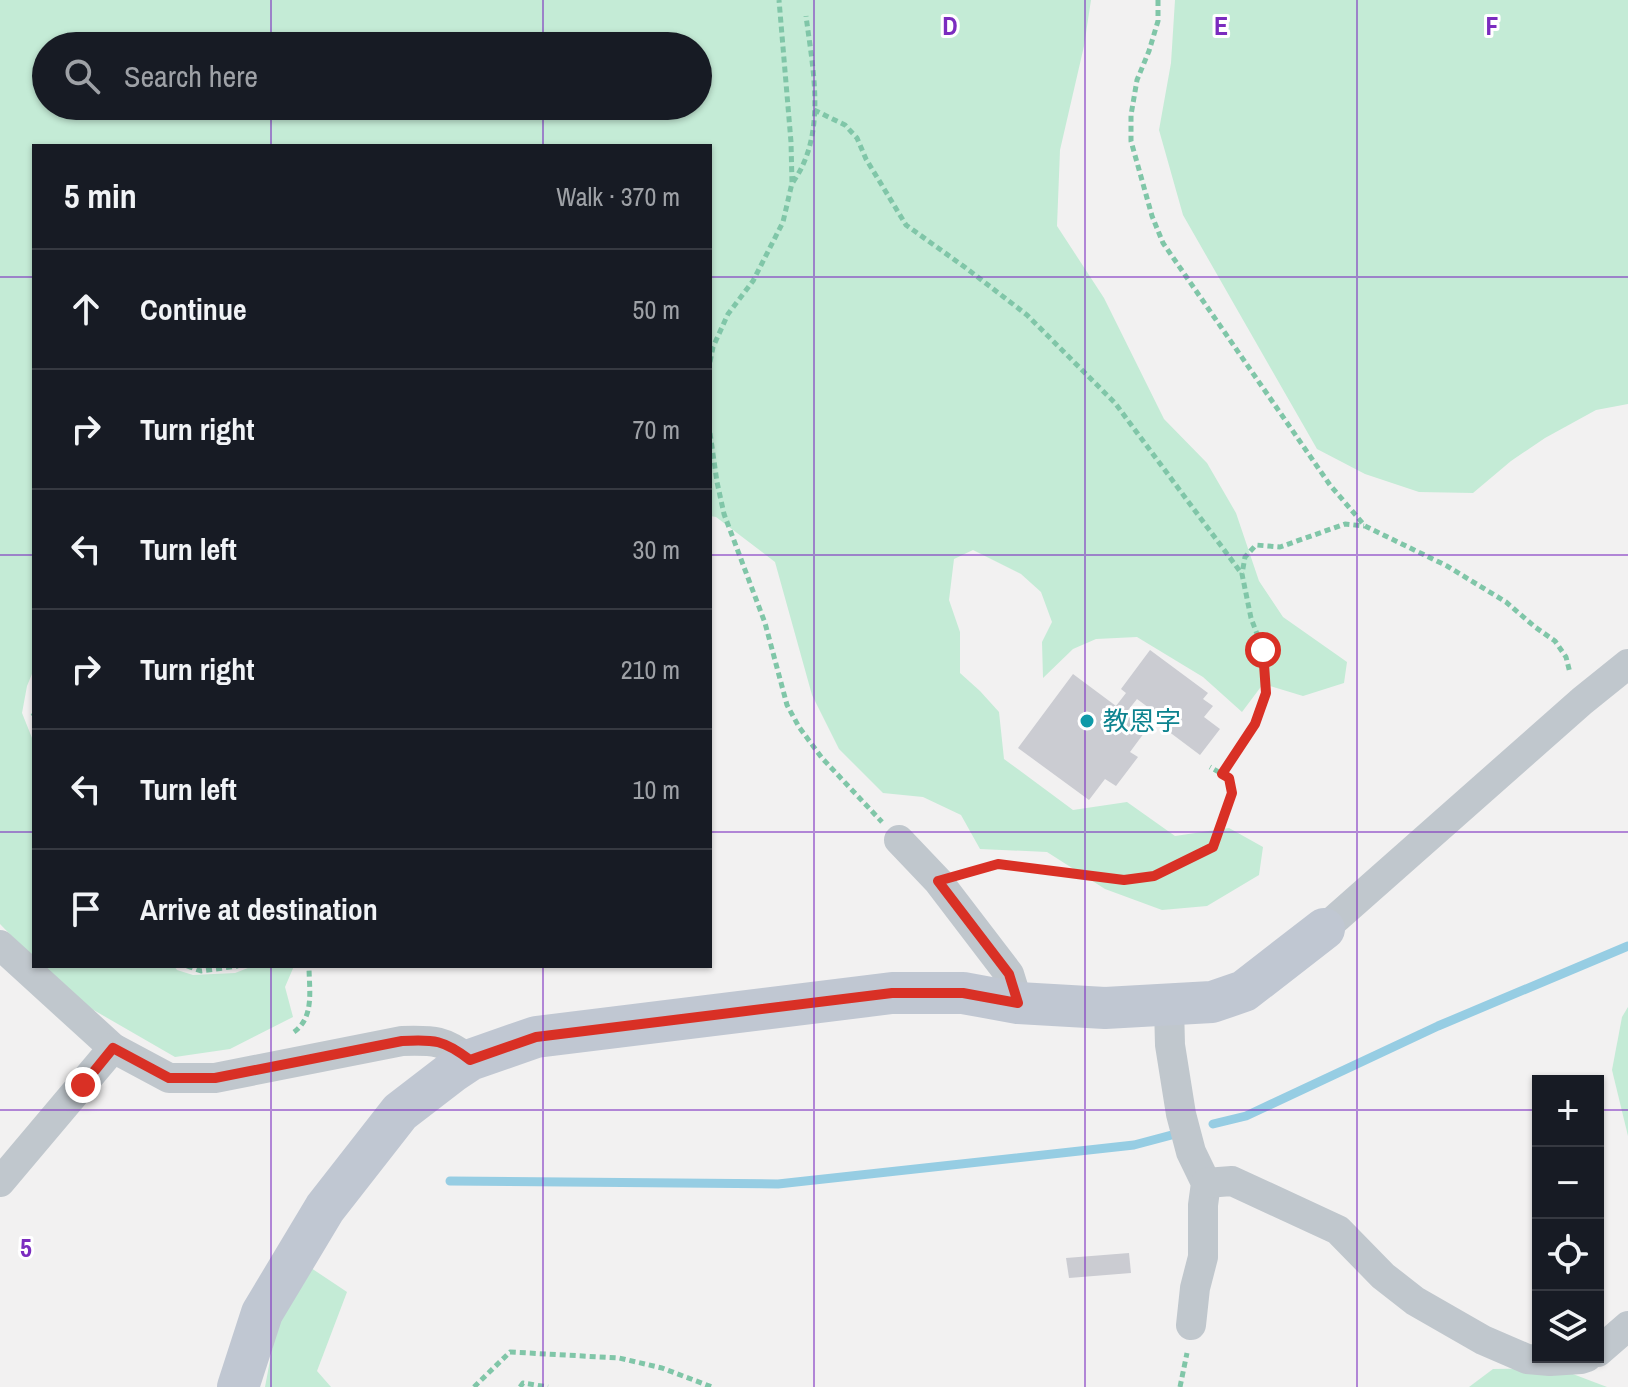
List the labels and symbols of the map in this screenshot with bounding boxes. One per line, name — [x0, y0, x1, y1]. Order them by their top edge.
text: D — [942, 8, 958, 43]
text: E — [1214, 8, 1228, 43]
text: F — [1485, 8, 1499, 43]
route start — [1245, 632, 1281, 668]
place label: 教恩字 — [1103, 703, 1181, 738]
marker: 教恩字 — [1078, 712, 1096, 730]
route end — [65, 1067, 101, 1103]
text: 5 — [20, 1230, 32, 1265]

